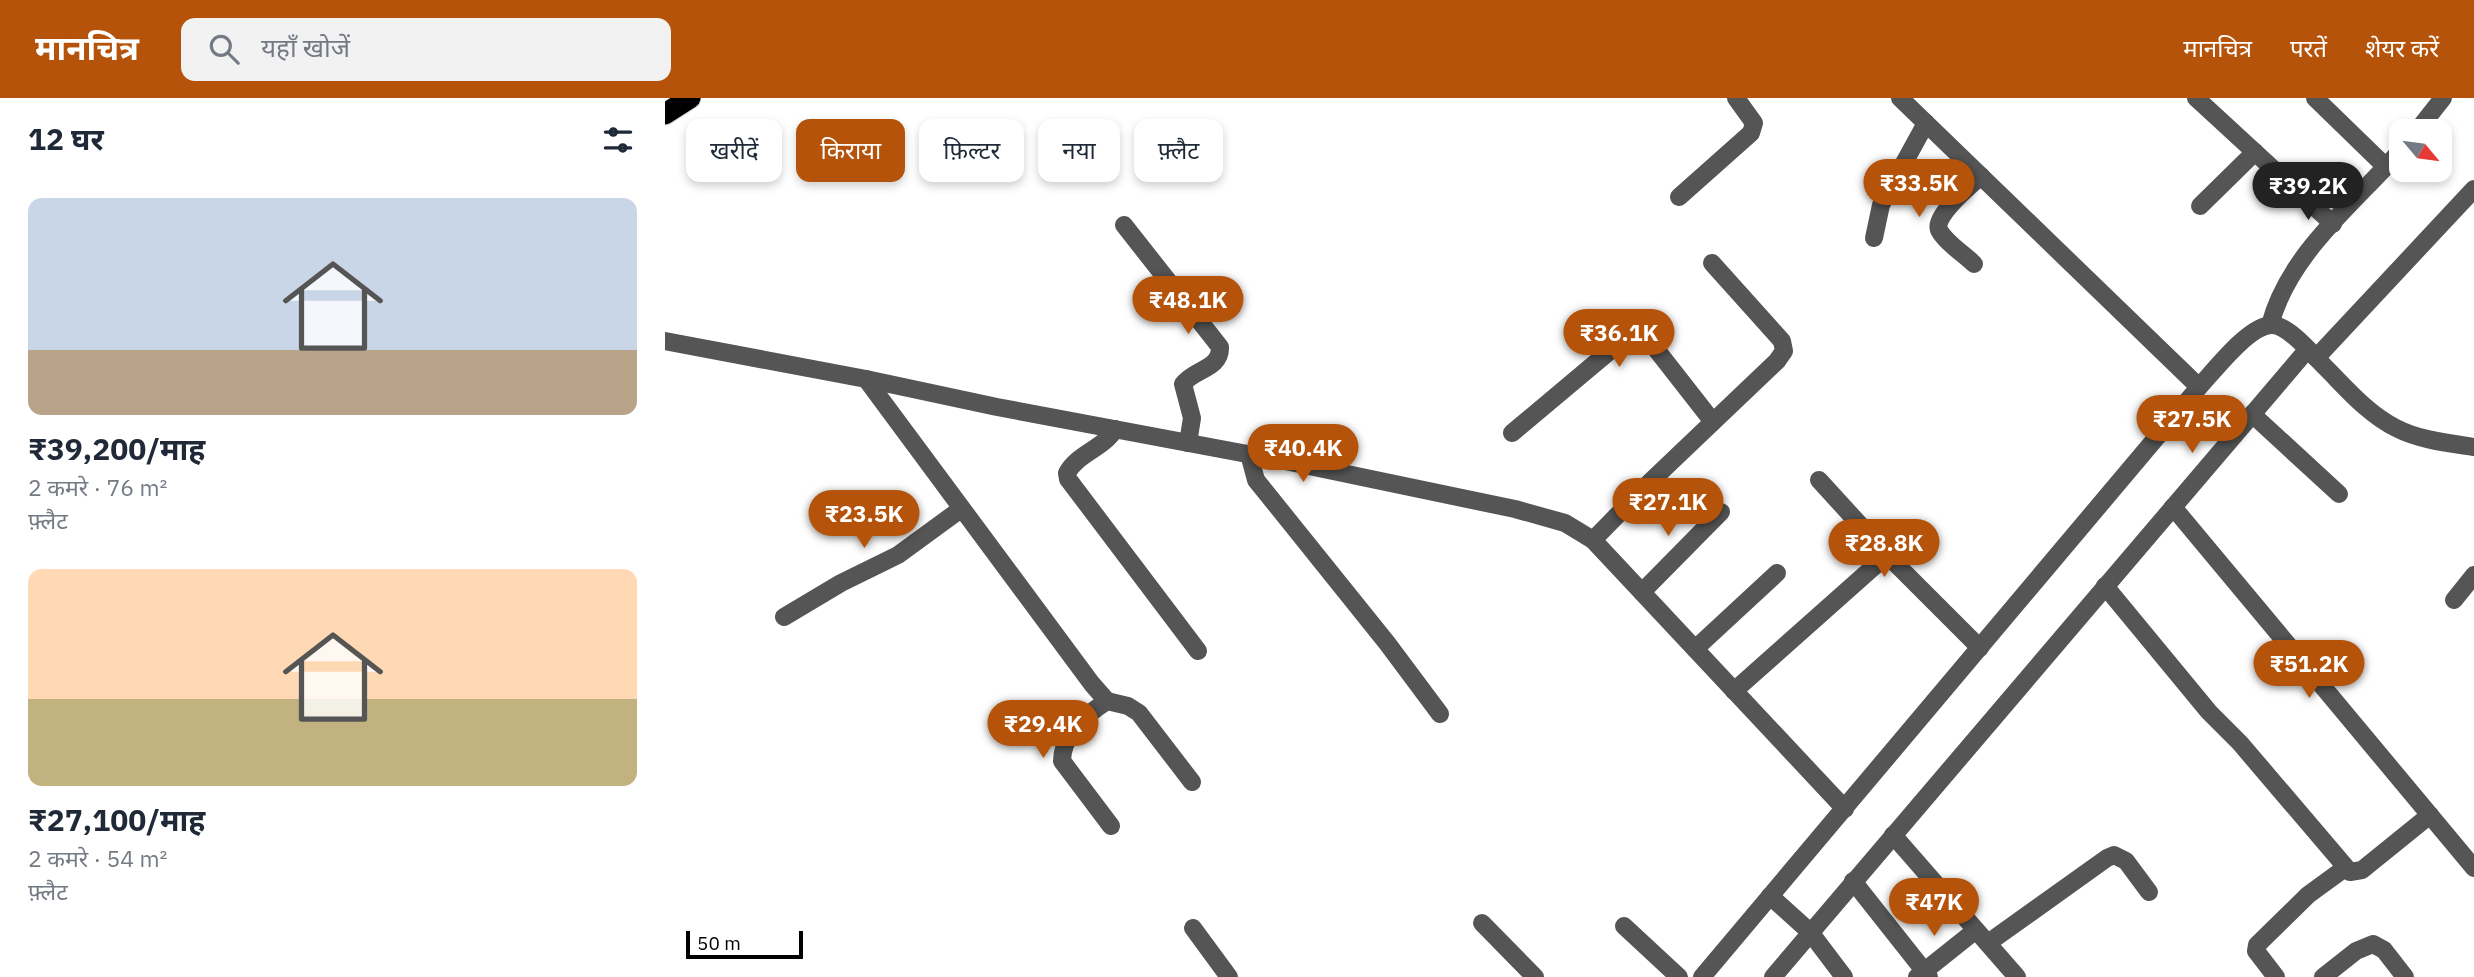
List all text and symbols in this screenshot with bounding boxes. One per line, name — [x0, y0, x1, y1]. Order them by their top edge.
search box — [181, 18, 671, 81]
text: मानचित्र — [35, 26, 139, 69]
icon: search — [205, 30, 243, 68]
text: यहाँ खोजें — [261, 30, 350, 64]
text: मानचित्र — [2183, 32, 2252, 64]
text: परतें — [2290, 32, 2327, 64]
text: शेयर करें — [2365, 32, 2439, 64]
text: 12 घर — [28, 119, 104, 158]
chip: खरीदें — [686, 119, 782, 182]
chip: किराया — [796, 119, 905, 182]
chip: फ़िल्टर — [919, 119, 1024, 182]
chip: नया — [1038, 119, 1120, 182]
chip: फ़्लैट — [1134, 119, 1223, 182]
north arrow — [2389, 119, 2452, 182]
map controls — [2389, 119, 2452, 182]
icon: filters — [599, 121, 637, 159]
pin: ₹33.5K — [1862, 159, 1976, 219]
pin: ₹39.2K — [2251, 162, 2365, 222]
text: ₹33.5K — [1879, 167, 1959, 197]
text: ₹39.2K — [2268, 170, 2348, 200]
icon: home — [270, 243, 396, 369]
pin: ₹48.1K — [1131, 276, 1245, 336]
text: ₹48.1K — [1148, 284, 1228, 314]
pin: ₹36.1K — [1562, 310, 1676, 369]
text: ₹36.1K — [1579, 317, 1659, 347]
pin: ₹27.5K — [2135, 396, 2249, 455]
text: ₹27.5K — [2152, 403, 2232, 433]
pin: ₹40.4K — [1246, 424, 1360, 484]
text: ₹39,200/माह — [28, 429, 205, 468]
text: ₹40.4K — [1263, 432, 1343, 462]
text: 2 कमरे · 76 m² — [28, 472, 167, 502]
pin: ₹27.1K — [1611, 478, 1725, 538]
text: ₹27.1K — [1628, 486, 1708, 516]
pin: ₹23.5K — [807, 490, 921, 550]
text: ₹23.5K — [824, 498, 904, 528]
text: फ़्लैट — [28, 505, 68, 535]
pin: ₹28.8K — [1827, 519, 1941, 579]
text: ₹28.8K — [1844, 527, 1924, 557]
icon: home — [270, 614, 396, 740]
pin: ₹51.2K — [2252, 640, 2366, 700]
text: ₹51.2K — [2269, 648, 2349, 678]
pin: ₹29.4K — [986, 700, 1100, 760]
text: ₹29.4K — [1003, 708, 1083, 738]
text: ₹27,100/माह — [28, 800, 205, 839]
text: 2 कमरे · 54 m² — [28, 843, 167, 873]
text: फ़्लैट — [28, 876, 68, 906]
pin: ₹47K — [1893, 878, 1975, 938]
text: ₹47K — [1905, 886, 1963, 916]
scale bar — [686, 928, 803, 960]
text: 50 m — [697, 931, 741, 955]

